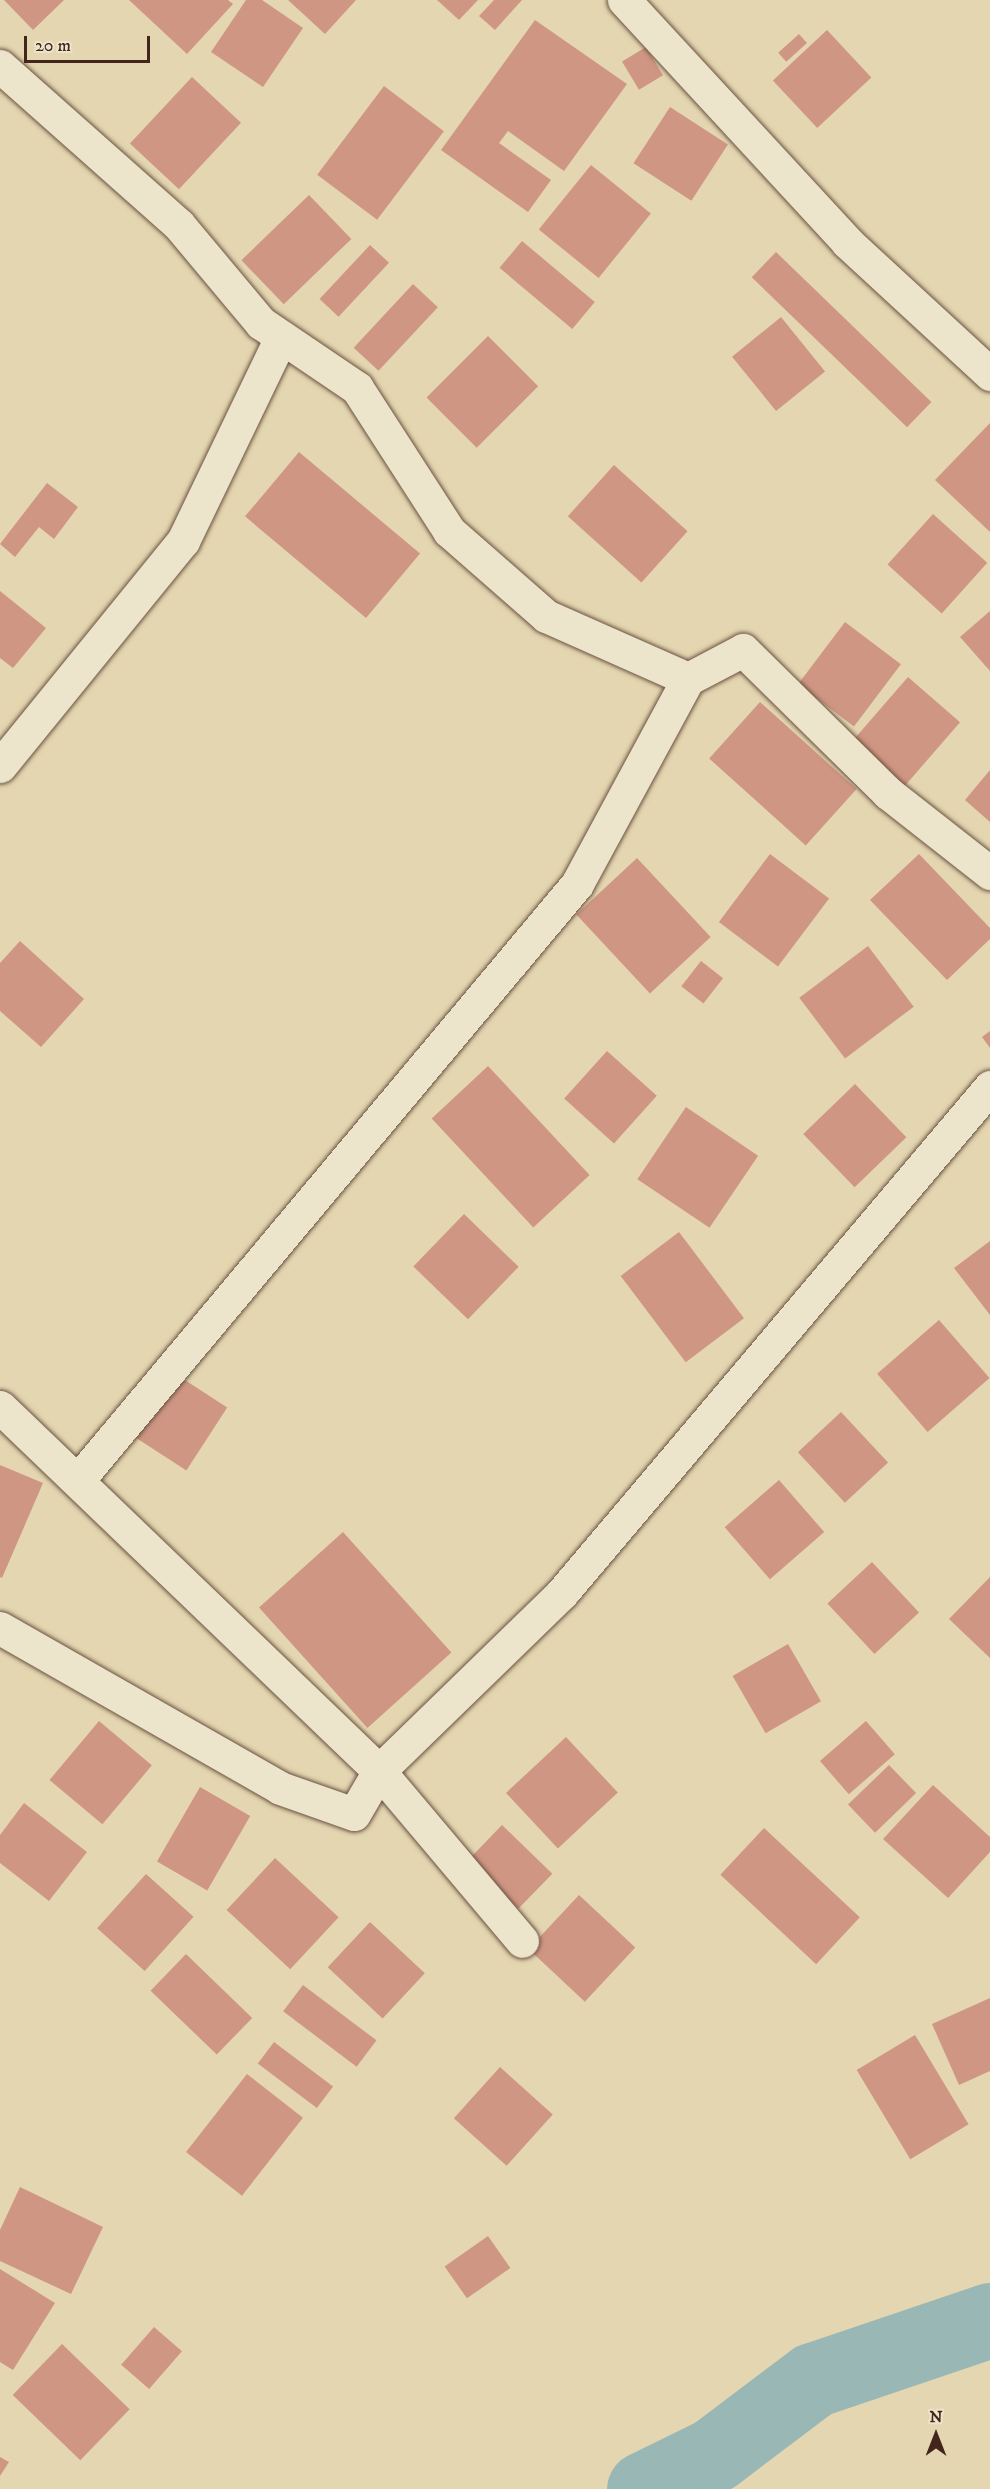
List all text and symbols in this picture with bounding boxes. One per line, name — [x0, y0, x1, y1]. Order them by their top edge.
scale bar — [27, 24, 153, 62]
text: 20 m — [35, 35, 71, 57]
north arrow — [906, 2405, 966, 2465]
text: N — [929, 2407, 943, 2427]

